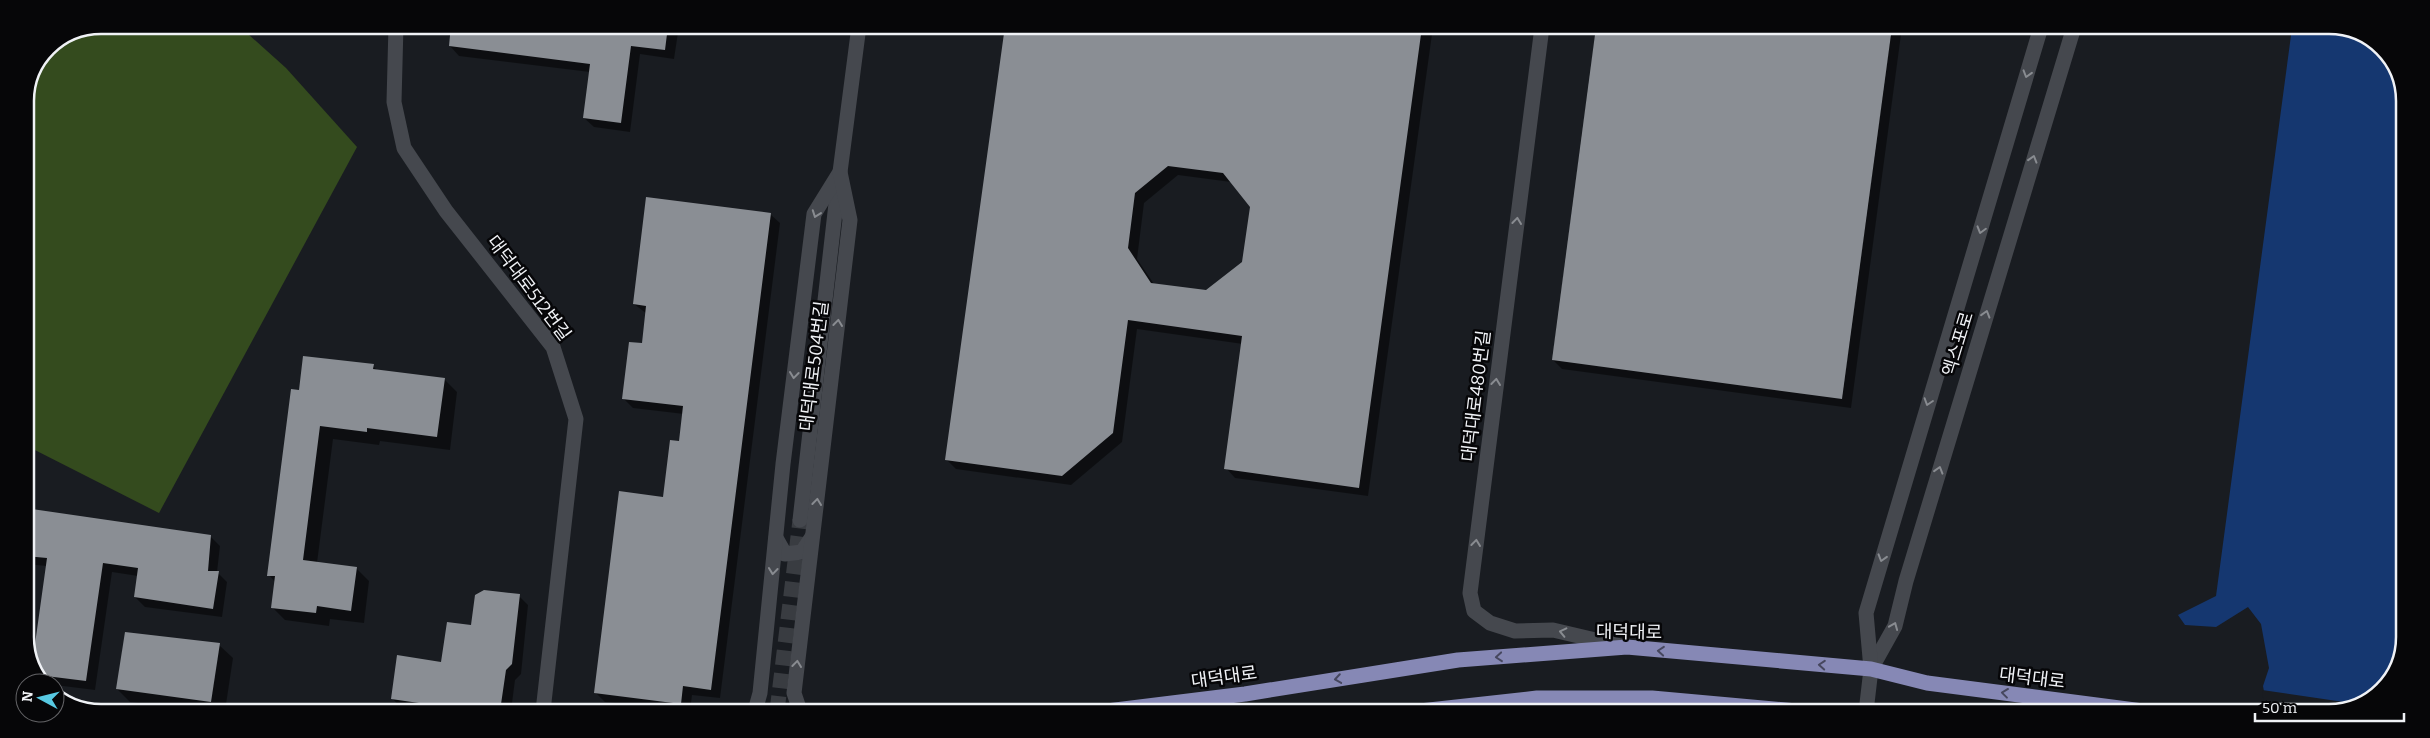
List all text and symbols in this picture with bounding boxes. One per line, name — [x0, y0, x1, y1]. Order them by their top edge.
one-way arrow — [2022, 69, 2032, 78]
one-way arrow — [2028, 155, 2038, 163]
one-way arrow — [812, 209, 822, 218]
one-way arrow — [1511, 217, 1522, 225]
one-way arrow — [1977, 225, 1987, 234]
street label: 대덕대로512번길 — [482, 231, 576, 345]
street label: 대덕대로504번길 — [795, 300, 833, 432]
street label: 엑스포로 — [1938, 309, 1978, 379]
one-way arrow — [1981, 311, 1991, 319]
one-way arrow — [832, 319, 843, 327]
street label: 대덕대로480번길 — [1457, 329, 1495, 463]
one-way arrow — [789, 371, 800, 379]
one-way arrow — [1490, 378, 1501, 386]
one-way arrow — [1924, 397, 1934, 406]
one-way arrow — [1934, 466, 1944, 475]
one-way arrow — [811, 498, 822, 506]
one-way arrow — [1470, 539, 1481, 547]
one-way arrow — [1878, 553, 1888, 561]
one-way arrow — [767, 568, 778, 576]
street label: 대덕대로 — [1596, 620, 1662, 644]
one-way arrow — [1887, 622, 1898, 631]
one-way arrow — [1558, 628, 1567, 638]
one-way arrow — [1656, 645, 1664, 656]
one-way arrow — [1494, 651, 1502, 662]
one-way arrow — [791, 659, 802, 667]
one-way arrow — [1818, 660, 1826, 671]
street label: 대덕대로 — [1190, 661, 1258, 693]
street label: 대덕대로 — [1998, 663, 2066, 693]
north arrow — [15, 673, 65, 723]
one-way arrow — [1333, 674, 1342, 684]
one-way arrow — [2001, 688, 2009, 699]
text: N — [18, 690, 37, 703]
scale bar — [2255, 690, 2404, 722]
text: 50 m — [2262, 699, 2298, 717]

